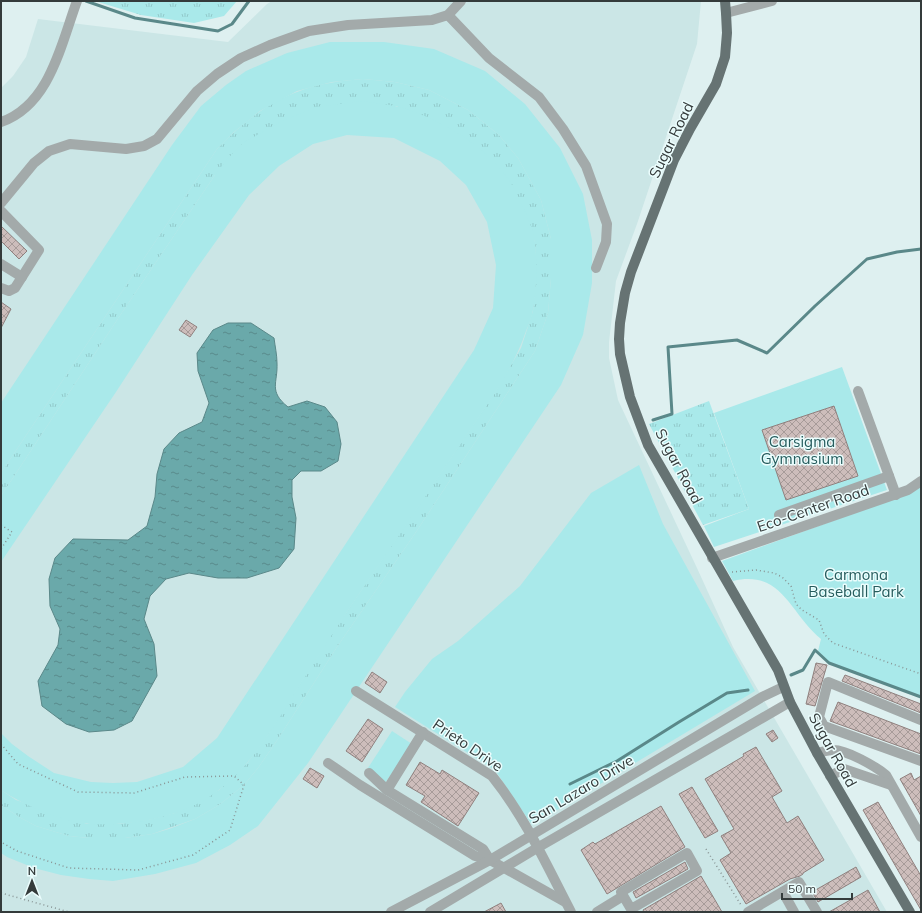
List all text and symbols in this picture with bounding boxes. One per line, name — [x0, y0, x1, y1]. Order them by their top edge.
street label: Sugar Road — [644, 99, 698, 181]
street label: Sugar Road — [651, 425, 707, 507]
park label: Carsigma Gymnasium — [761, 432, 843, 468]
street label: Eco-Center Road — [754, 480, 872, 536]
park label: Carmona Baseball Park — [808, 565, 904, 601]
street label: Sugar Road — [805, 709, 861, 791]
street label: Prieto Drive — [429, 715, 507, 775]
street label: San Lazaro Drive — [525, 750, 637, 828]
north arrow — [12, 861, 52, 901]
text: N — [28, 864, 36, 878]
scale bar — [782, 875, 852, 901]
text: 50 m — [788, 881, 816, 896]

